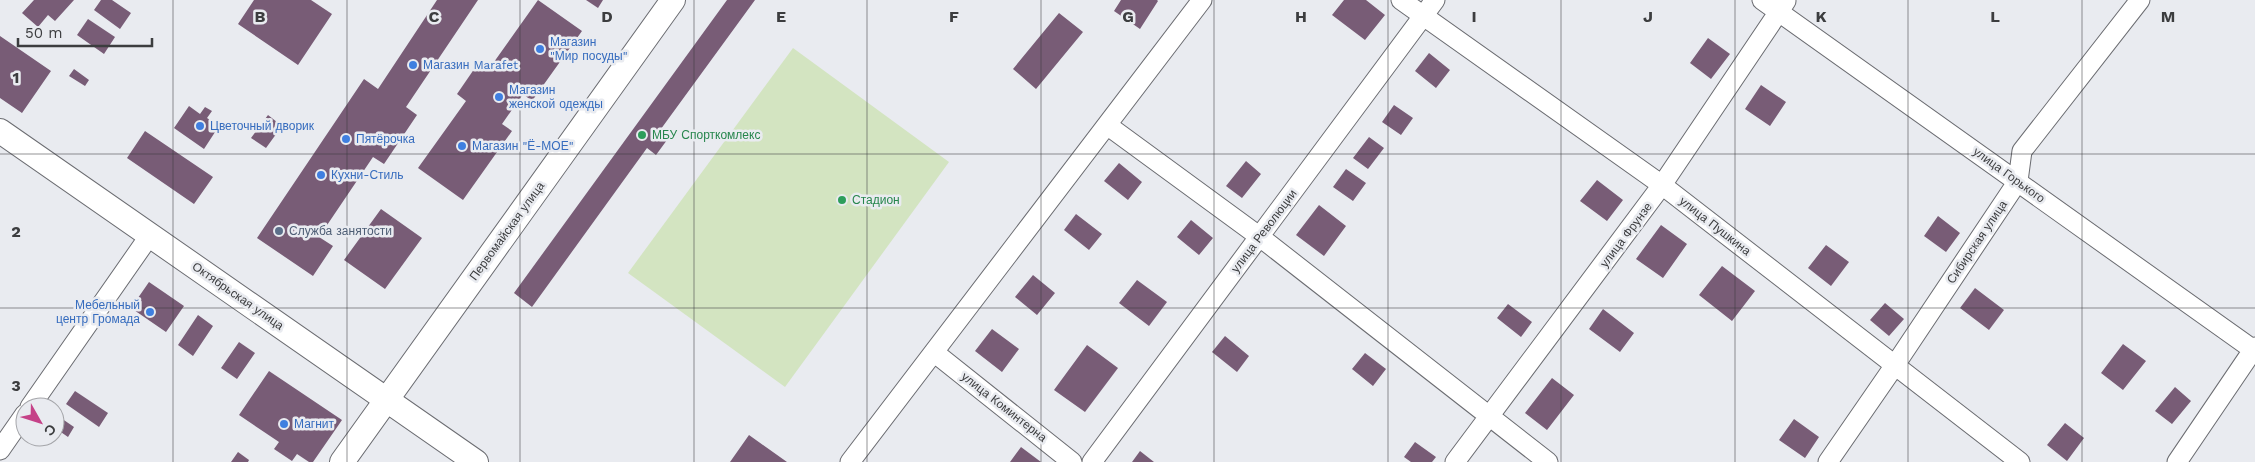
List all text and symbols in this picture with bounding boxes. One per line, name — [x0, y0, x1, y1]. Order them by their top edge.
text: B — [255, 7, 266, 26]
text: C — [429, 7, 440, 26]
text: D — [601, 7, 613, 26]
text: E — [776, 7, 786, 26]
text: F — [949, 7, 959, 26]
text: G — [1122, 7, 1134, 26]
text: H — [1295, 7, 1307, 26]
text: I — [1471, 7, 1477, 26]
text: J — [1643, 7, 1653, 26]
text: K — [1815, 7, 1827, 26]
text: L — [1990, 7, 2000, 26]
text: M — [2161, 7, 2175, 26]
scale bar — [18, 15, 151, 47]
text: 50 m — [25, 24, 62, 42]
place label: Магазин "Мир посуды" — [550, 35, 628, 63]
marker: Магазин "Мир посуды" — [534, 43, 546, 55]
place label: Магазин Marafet — [423, 58, 518, 72]
marker: Магазин Marafet — [407, 59, 419, 71]
text: 1 — [13, 68, 19, 87]
place label: Магазин женской одежды — [509, 83, 603, 111]
marker: Магазин женской одежды — [493, 91, 505, 103]
place label: Цветочный дворик — [210, 119, 315, 133]
marker: Цветочный дворик — [194, 120, 206, 132]
place label: МБУ Спорткомлекс — [652, 128, 760, 142]
marker: МБУ Спорткомлекс — [636, 129, 648, 141]
place label: Пятёрочка — [356, 132, 415, 146]
marker: Пятёрочка — [340, 133, 352, 145]
place label: Магазин "Ё-МОЕ" — [472, 139, 574, 153]
marker: Магазин "Ё-МОЕ" — [456, 140, 468, 152]
street label: улица Горького — [1970, 144, 2048, 206]
place label: Кухни-Стиль — [331, 168, 404, 182]
marker: Кухни-Стиль — [315, 169, 327, 181]
street label: Первомайская улица — [467, 179, 548, 283]
street label: улица Революции — [1228, 187, 1300, 275]
place label: Стадион — [852, 193, 900, 207]
marker: Стадион — [836, 194, 848, 206]
street label: улица Пушкина — [1677, 194, 1754, 258]
street label: Сибирская улица — [1944, 197, 2010, 286]
street label: улица Фрунзе — [1597, 200, 1655, 270]
text: 2 — [11, 222, 21, 241]
place label: Служба занятости — [289, 224, 392, 238]
marker: Служба занятости — [273, 225, 285, 237]
street label: Октябрьская улица — [190, 259, 287, 333]
place label: Мебельный центр Громада — [56, 298, 140, 326]
marker: Мебельный центр Громада — [144, 306, 156, 318]
street label: улица Коминтерна — [959, 369, 1050, 445]
text: 3 — [11, 376, 21, 395]
north arrow — [15, 397, 65, 447]
place label: Магнит — [294, 417, 335, 431]
marker: Магнит — [278, 418, 290, 430]
text: С — [41, 421, 60, 439]

